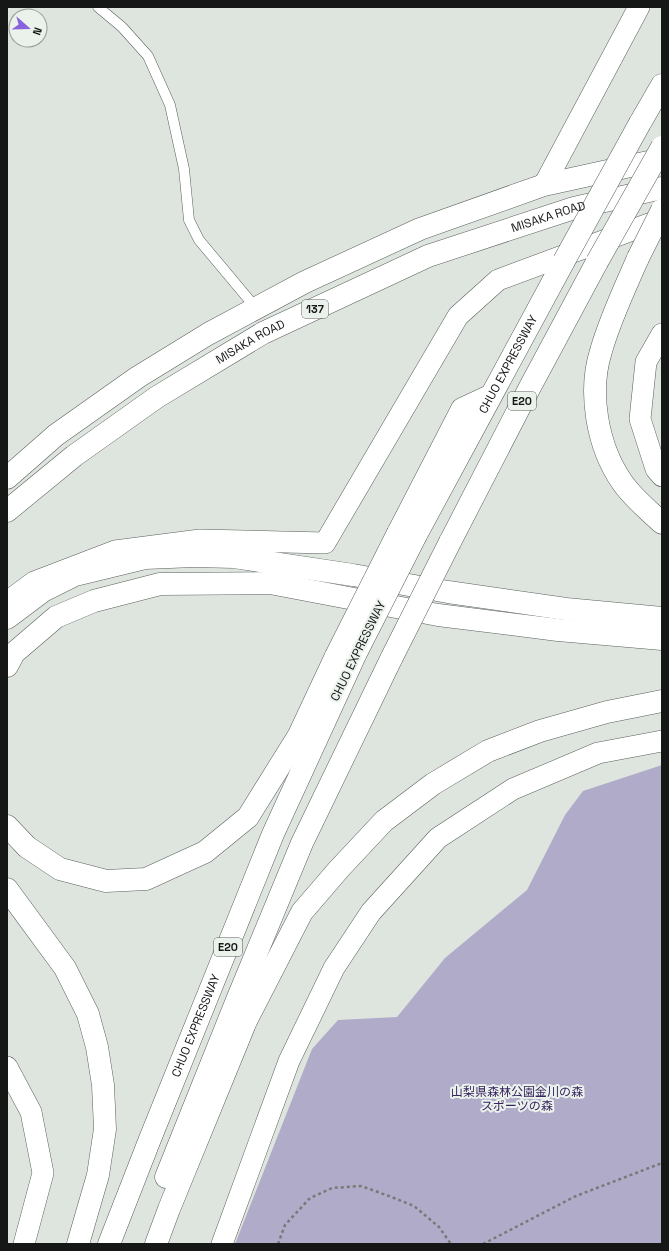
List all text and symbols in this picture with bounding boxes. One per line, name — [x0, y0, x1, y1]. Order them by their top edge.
north arrow — [8, 8, 48, 48]
text: N — [30, 26, 45, 37]
street label: MISAKA ROAD — [509, 198, 587, 236]
road number: 137 — [302, 300, 328, 318]
street label: CHUO EXPRESSWAY — [475, 312, 542, 416]
street label: MISAKA ROAD — [213, 316, 287, 368]
road number: E20 — [508, 392, 536, 410]
street label: CHUO EXPRESSWAY — [327, 598, 389, 704]
road number: E20 — [214, 938, 242, 956]
street label: CHUO EXPRESSWAY — [168, 971, 224, 1079]
park label: 山梨県森林公園金川の森 スポーツの森 — [451, 1084, 583, 1114]

